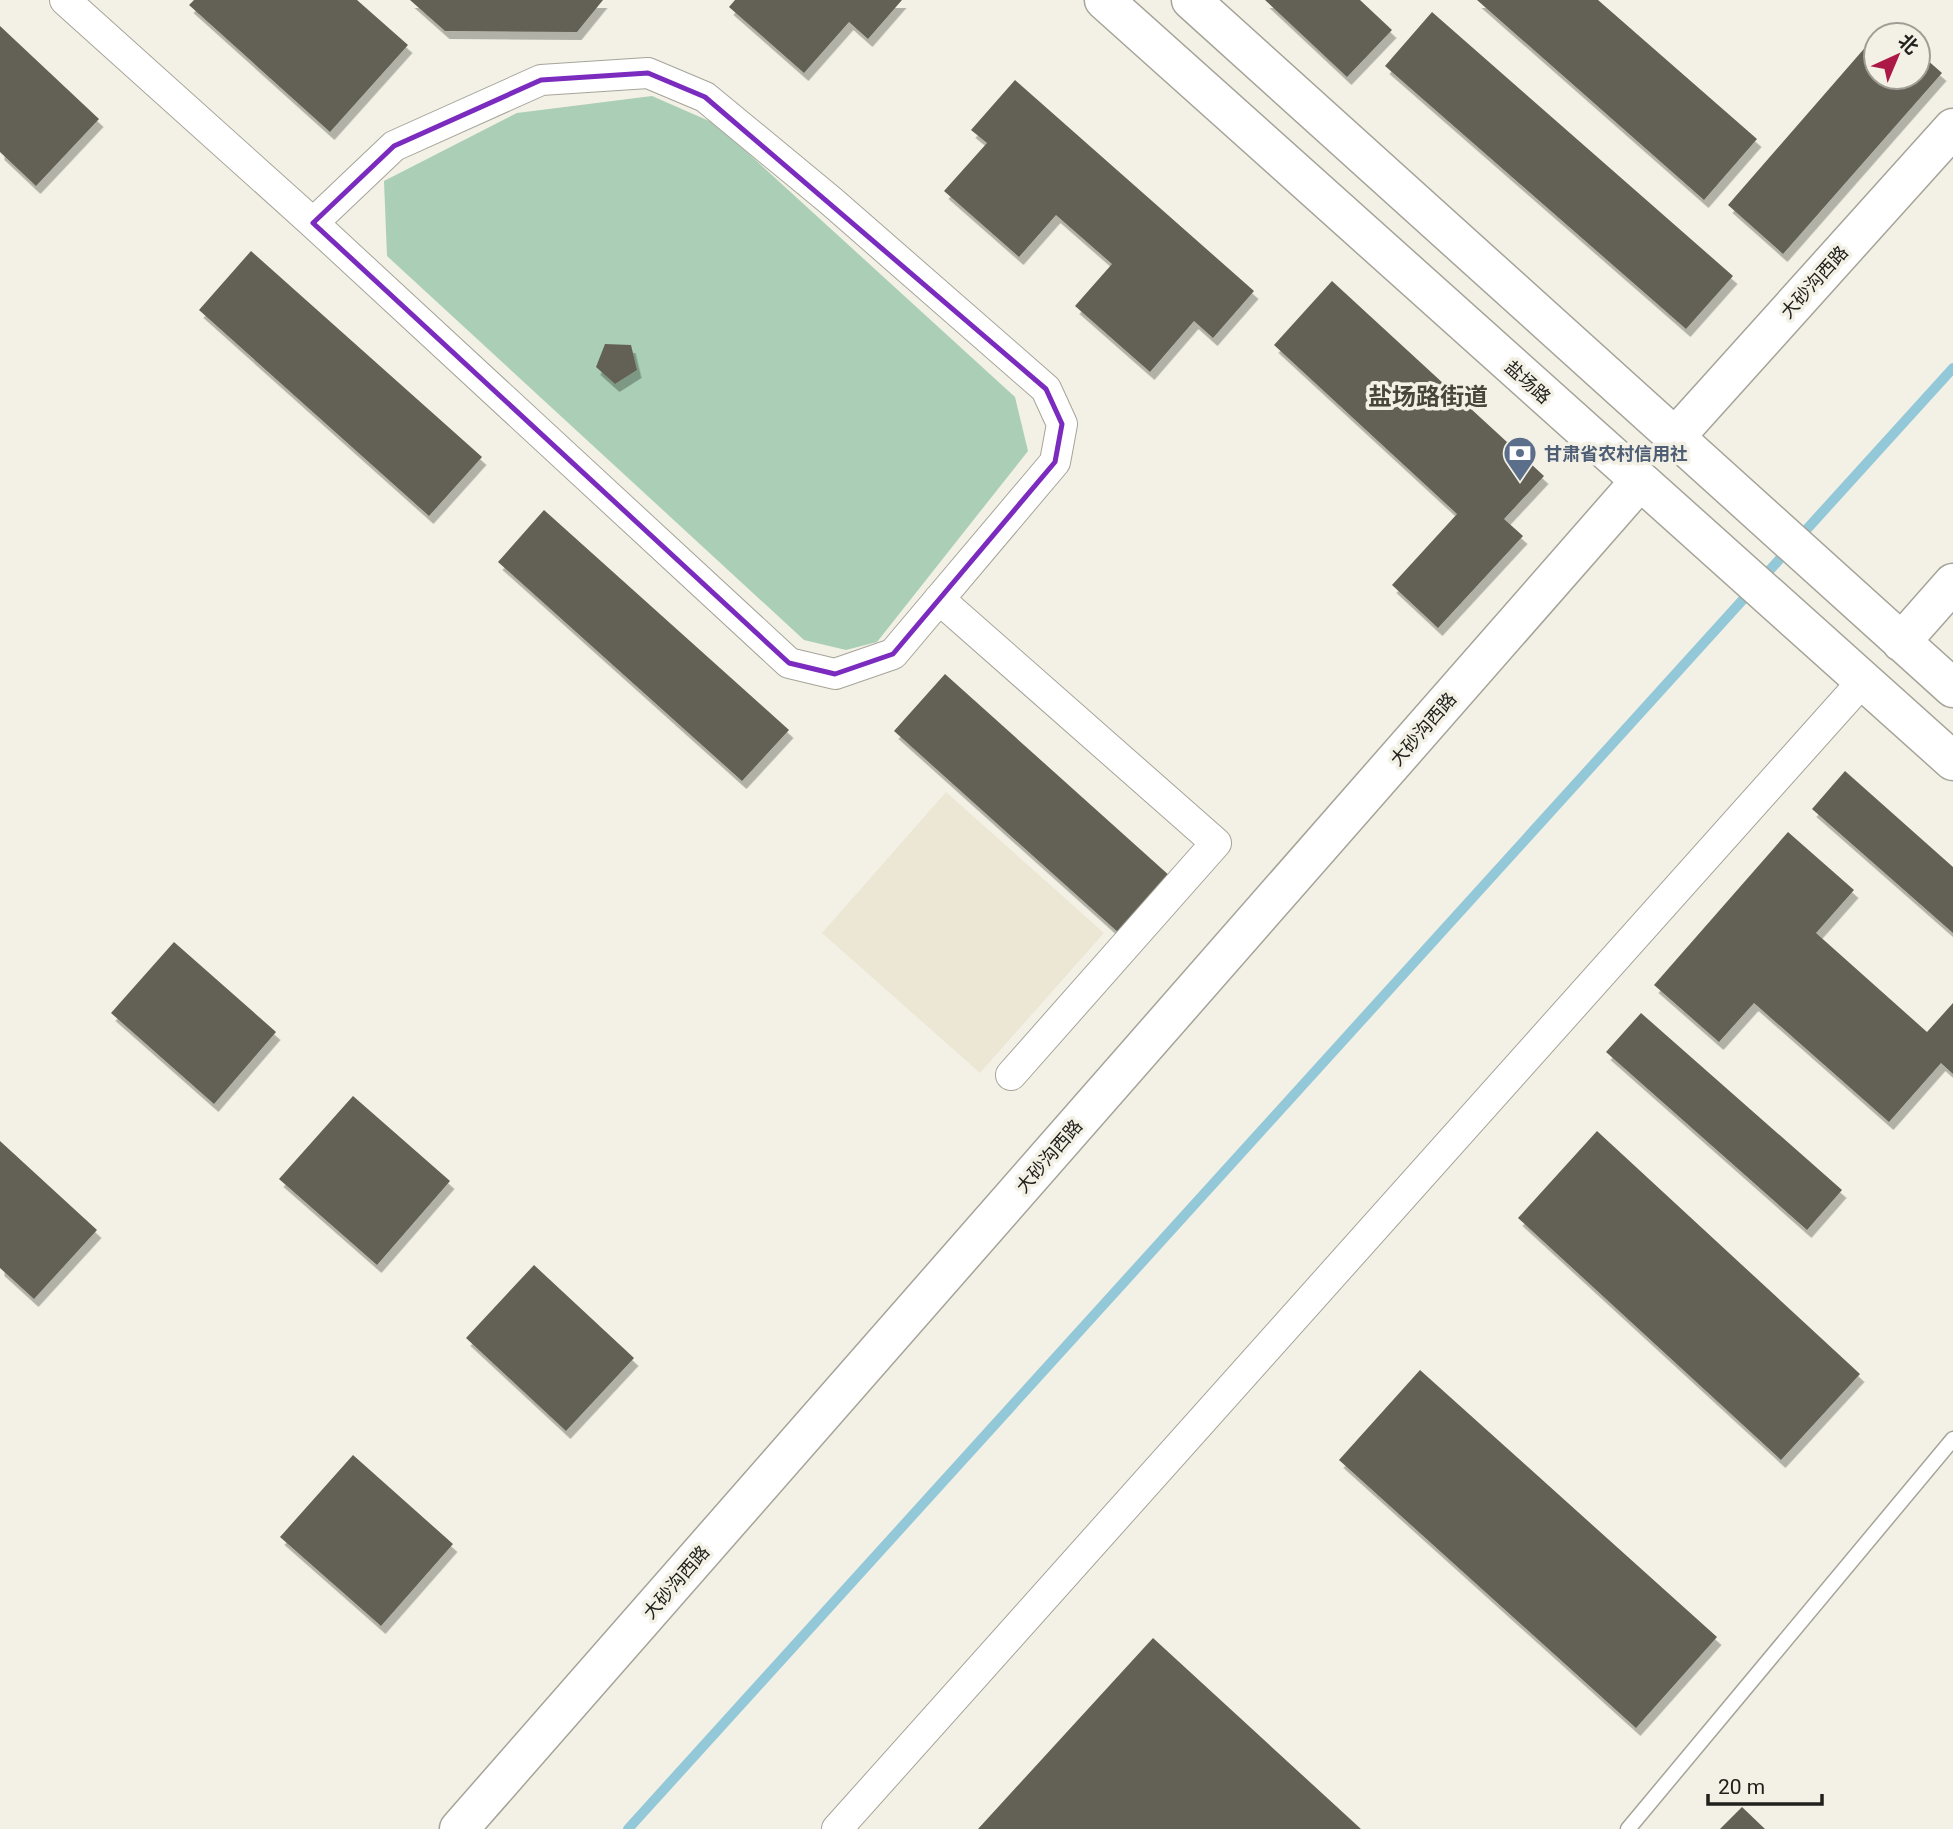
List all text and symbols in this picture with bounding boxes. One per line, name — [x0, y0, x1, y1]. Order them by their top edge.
north arrow — [1862, 21, 1932, 91]
text: 北 — [1894, 29, 1923, 59]
street label: 大砂沟西路 — [1776, 242, 1852, 322]
street label: 盐场路 — [1501, 356, 1555, 408]
district label: 盐场路街道 — [1368, 383, 1488, 411]
bank icon: 甘肃省农村信用社 — [1501, 434, 1539, 483]
place label: 甘肃省农村信用社 — [1544, 443, 1688, 464]
street label: 大砂沟西路 — [1386, 688, 1460, 770]
street label: 大砂沟西路 — [1012, 1115, 1086, 1197]
street label: 大砂沟西路 — [639, 1541, 713, 1623]
scale bar — [1708, 1762, 1822, 1806]
text: 20 m — [1718, 1775, 1765, 1799]

